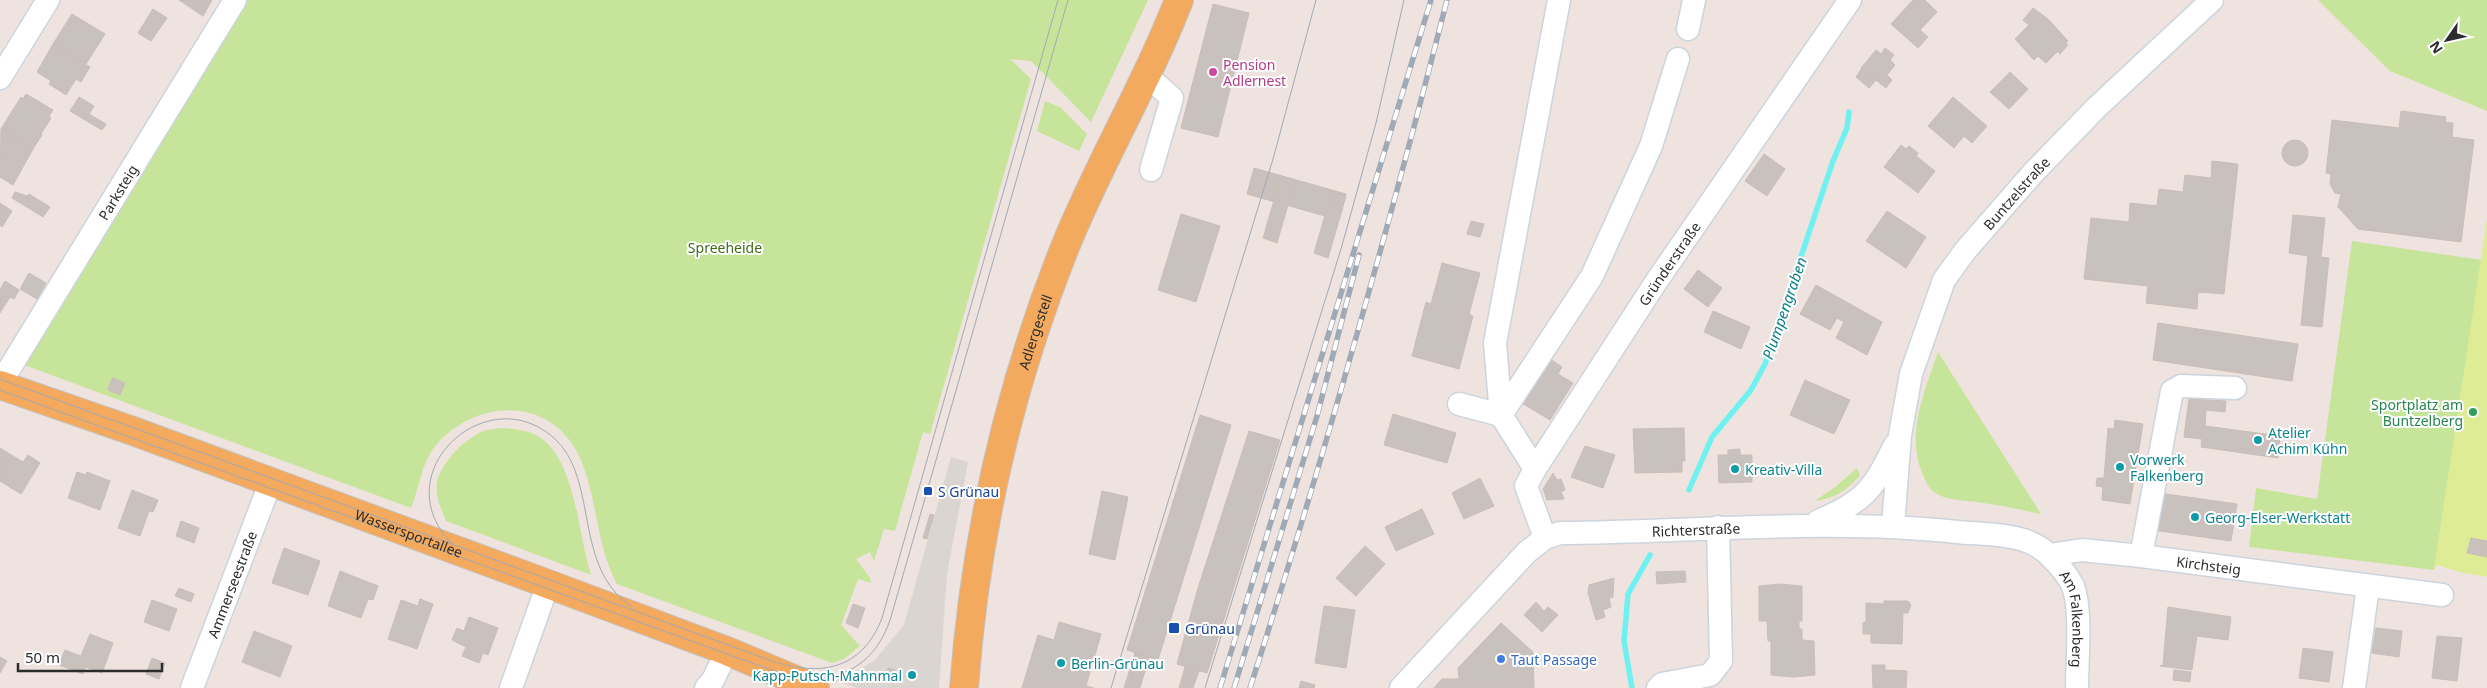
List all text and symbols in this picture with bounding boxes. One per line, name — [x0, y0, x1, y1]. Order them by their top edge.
north arrow — [2422, 15, 2472, 65]
text: N — [2425, 38, 2447, 58]
place label: Pension Adlernest — [1223, 55, 1286, 90]
marker: Pension Adlernest — [1207, 66, 1219, 78]
street label: Buntzelstraße — [1979, 152, 2054, 233]
street label: Parksteig — [93, 161, 142, 223]
street label: Gründerstraße — [1634, 218, 1704, 309]
park label: Spreeheide — [688, 238, 762, 257]
water label: Plumpengraben — [1757, 254, 1811, 362]
street label: Adlergestell — [1013, 292, 1056, 372]
place label: Sportplatz am Buntzelberg — [2371, 395, 2463, 430]
marker: Sportplatz am Buntzelberg — [2467, 406, 2479, 418]
place label: Atelier Achim Kühn — [2268, 423, 2347, 458]
marker: Atelier Achim Kühn — [2252, 434, 2264, 446]
place label: Vorwerk Falkenberg — [2130, 450, 2204, 485]
place label: Kreativ-Villa — [1745, 460, 1822, 479]
marker: Vorwerk Falkenberg — [2114, 461, 2126, 473]
marker: Kreativ-Villa — [1729, 463, 1741, 475]
place label: S Grünau — [938, 482, 999, 501]
marker: S Grünau — [922, 485, 934, 497]
street label: Wassersportallee — [353, 504, 466, 561]
place label: Georg-Elser-Werkstatt — [2205, 508, 2350, 527]
marker: Georg-Elser-Werkstatt — [2189, 511, 2201, 523]
street label: Richterstraße — [1651, 518, 1741, 540]
street label: Ammerseestraße — [203, 528, 261, 641]
street label: Kirchsteig — [2175, 551, 2242, 578]
street label: Am Falkenberg — [2056, 566, 2088, 668]
place label: Grünau — [1185, 619, 1235, 638]
marker: Grünau — [1167, 621, 1181, 635]
scale bar — [18, 640, 161, 672]
text: 50 m — [25, 647, 60, 667]
place label: Taut Passage — [1511, 650, 1597, 669]
marker: Taut Passage — [1495, 653, 1507, 665]
place label: Berlin-Grünau — [1071, 654, 1164, 673]
marker: Berlin-Grünau — [1055, 657, 1067, 669]
place label: Kapp-Putsch-Mahnmal — [753, 666, 902, 685]
marker: Kapp-Putsch-Mahnmal — [906, 669, 918, 681]

